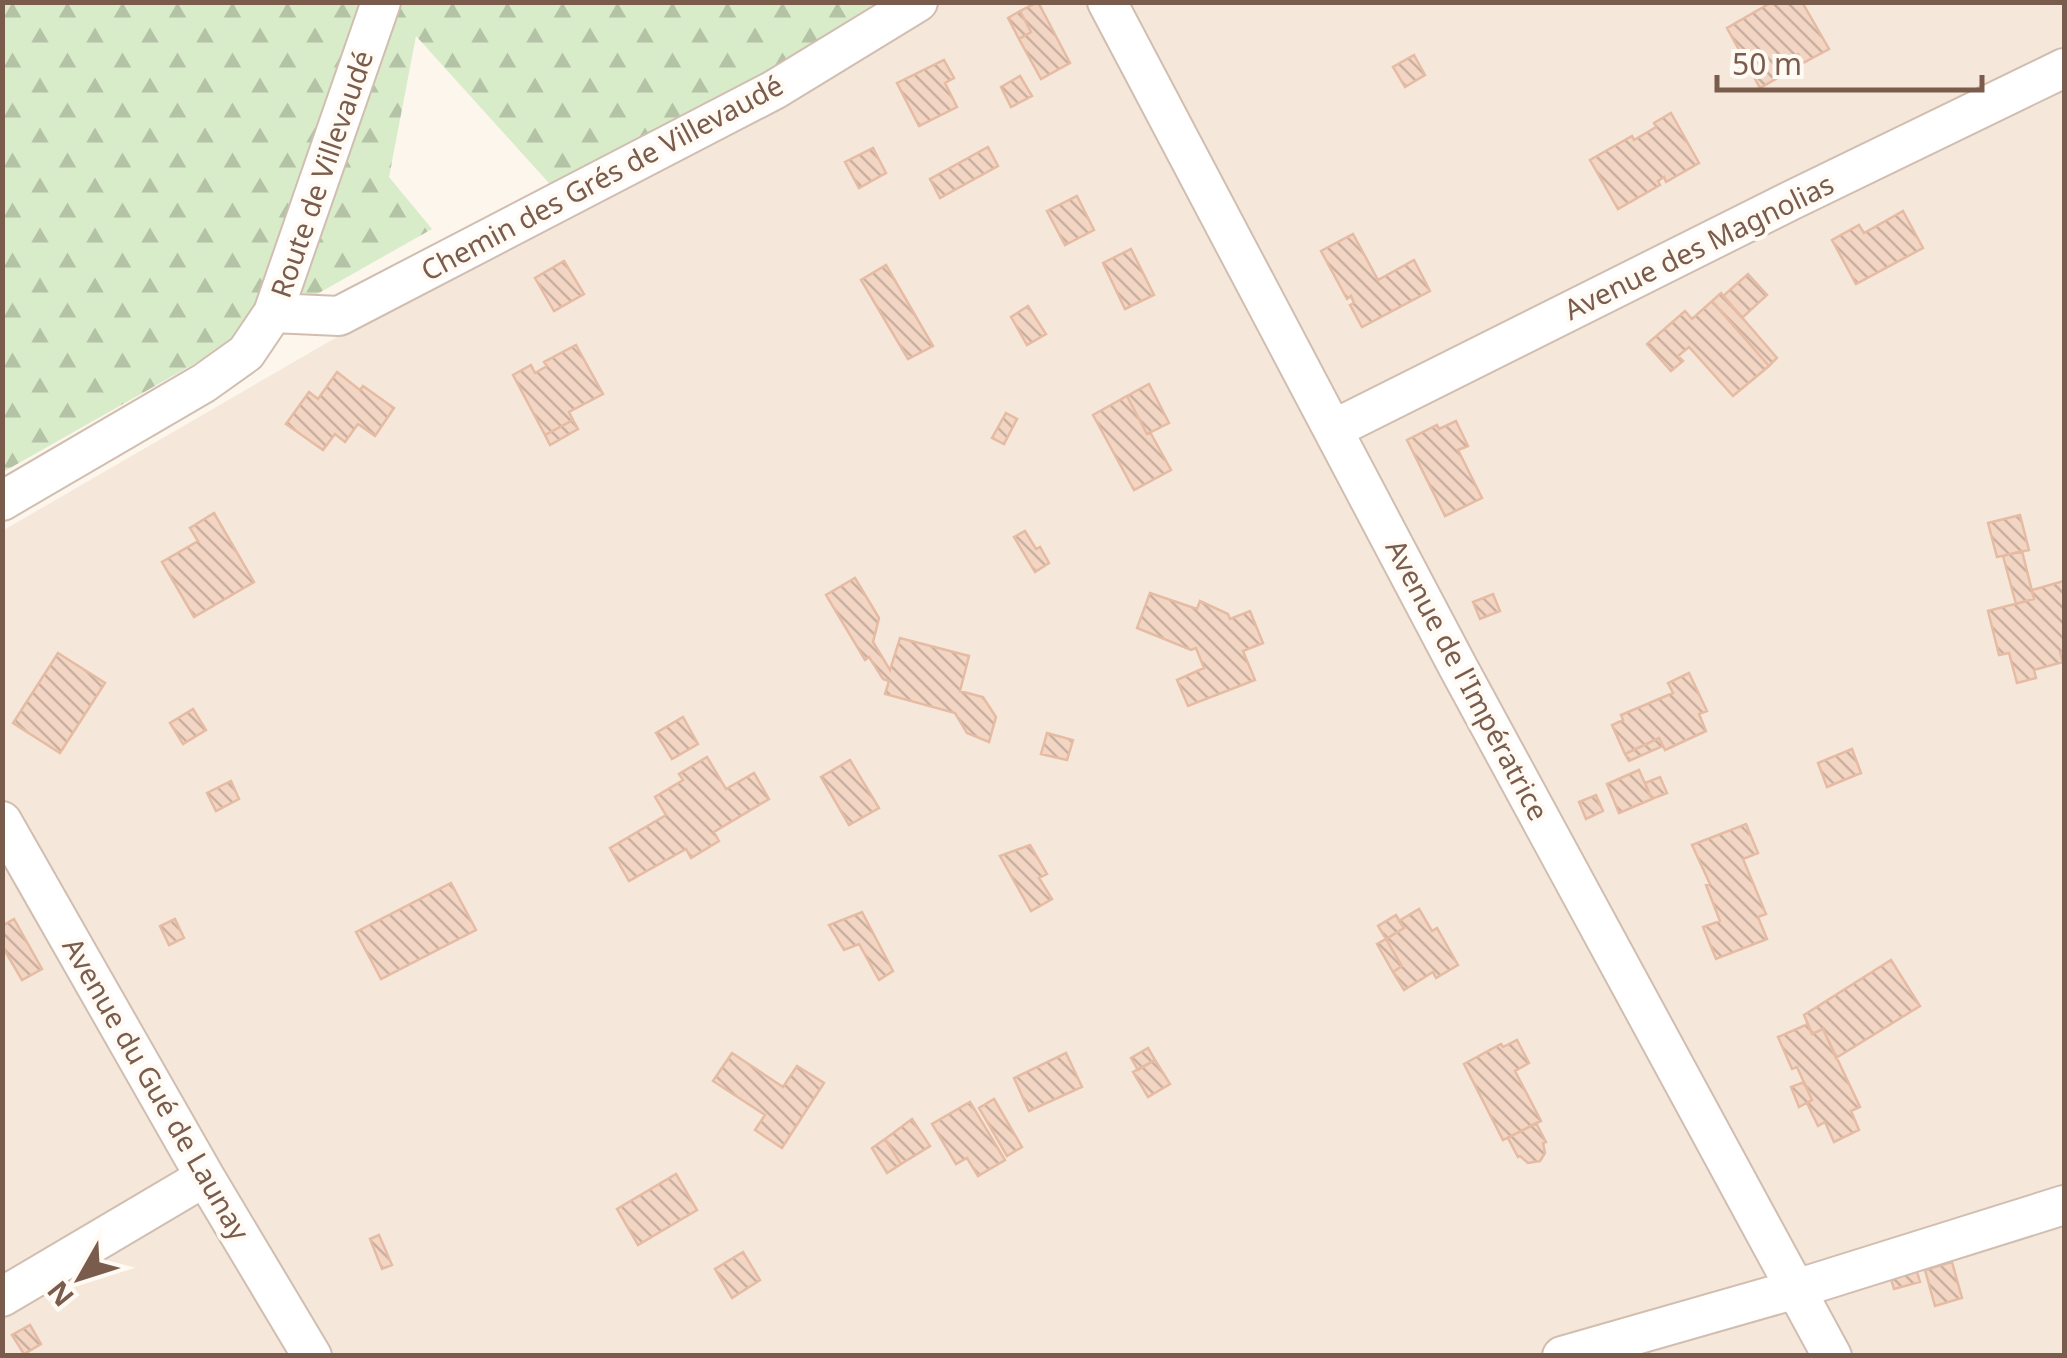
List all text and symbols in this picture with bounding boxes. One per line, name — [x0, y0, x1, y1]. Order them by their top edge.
scale bar — [1717, 30, 1982, 92]
text: 50 m — [1732, 43, 1802, 84]
street label: Route de Villevaudé — [261, 45, 381, 302]
street label: Chemin des Grés de Villevaudé — [414, 65, 789, 289]
street label: Avenue des Magnolias — [1557, 164, 1840, 328]
street label: Avenue de l'Impératrice — [1378, 532, 1558, 827]
street label: Avenue du Gué de Launay — [55, 930, 260, 1247]
north arrow — [30, 1228, 130, 1328]
text: N — [38, 1274, 82, 1315]

